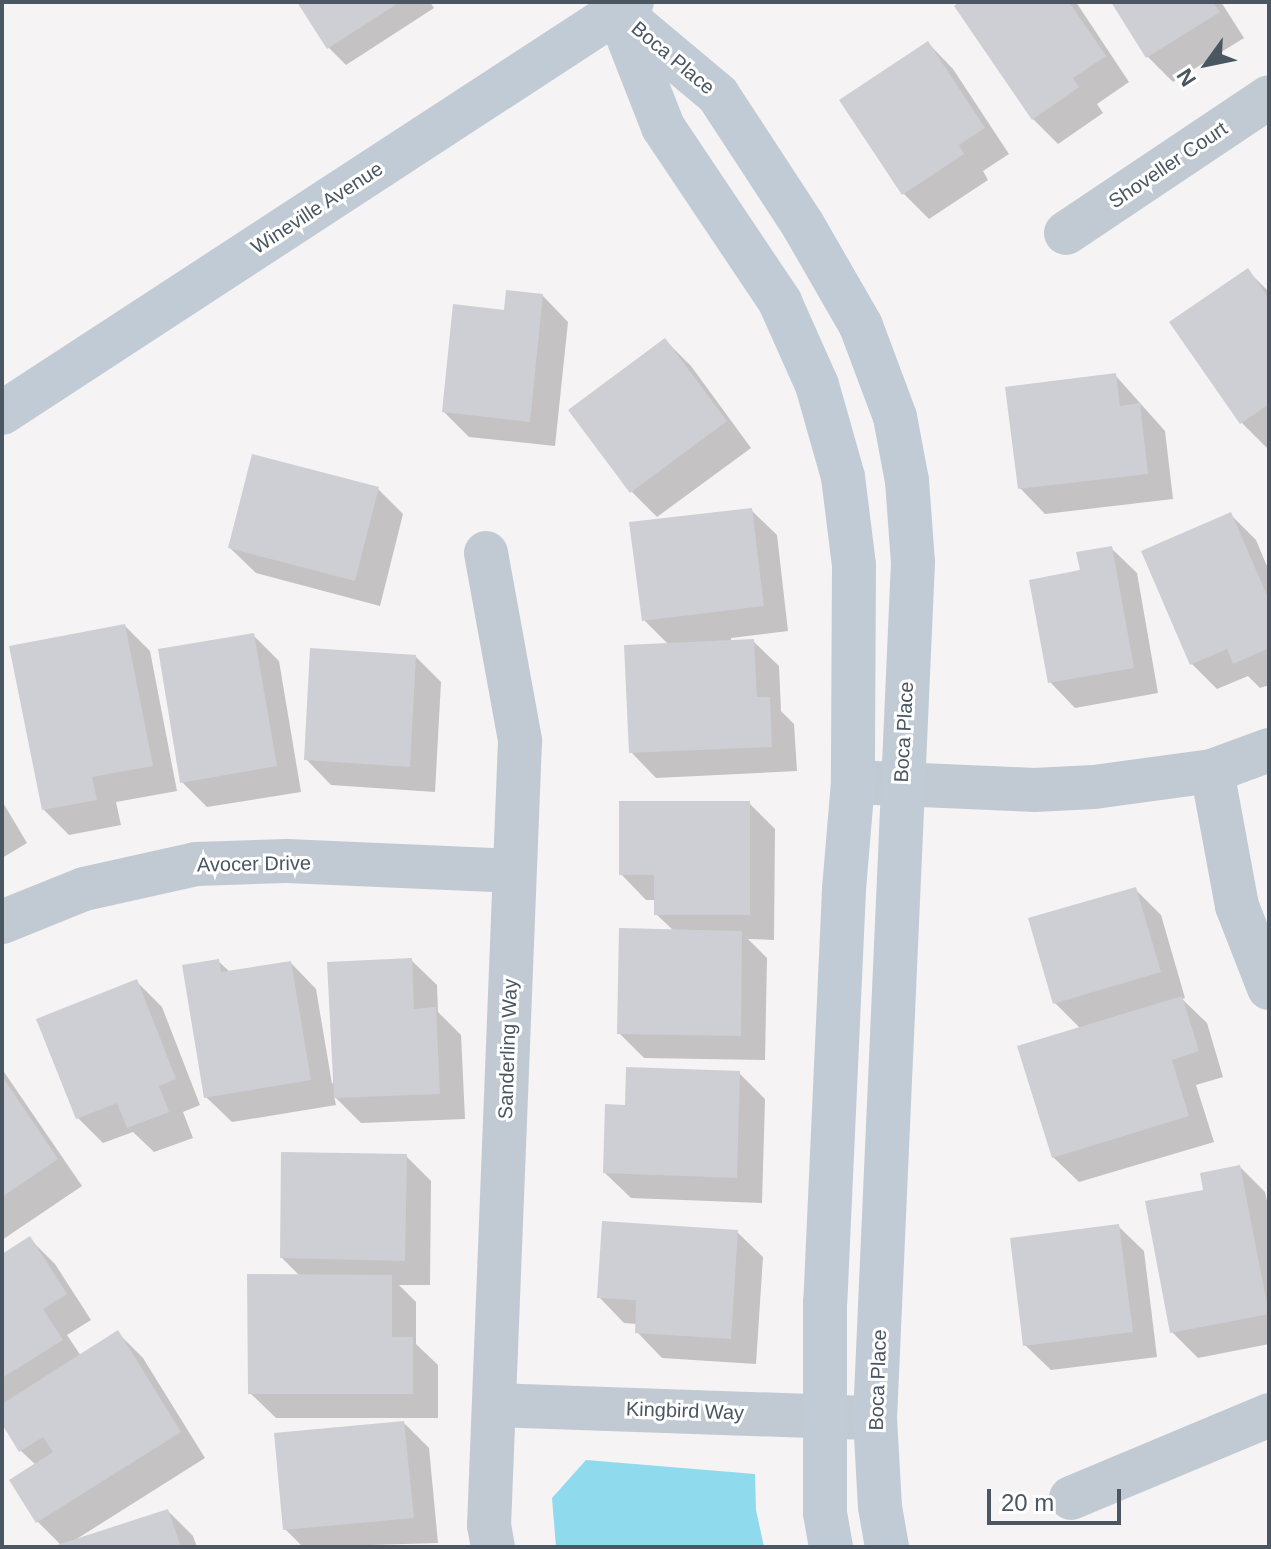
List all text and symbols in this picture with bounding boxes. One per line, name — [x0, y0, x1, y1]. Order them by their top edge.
street label: Boca Place — [627, 16, 719, 100]
north arrow — [1167, 24, 1247, 104]
text: N — [1172, 64, 1201, 91]
street label: Shoveller Court — [1104, 117, 1232, 213]
street label: Wineville Avenue — [246, 156, 388, 260]
street label: Boca Place — [889, 681, 919, 783]
street label: Avocer Drive — [197, 851, 311, 877]
street label: Sanderling Way — [494, 978, 522, 1120]
street label: Boca Place — [864, 1329, 892, 1431]
street label: Kingbird Way — [626, 1397, 744, 1425]
scale bar — [991, 1473, 1125, 1523]
text: 20 m — [1001, 1489, 1054, 1516]

